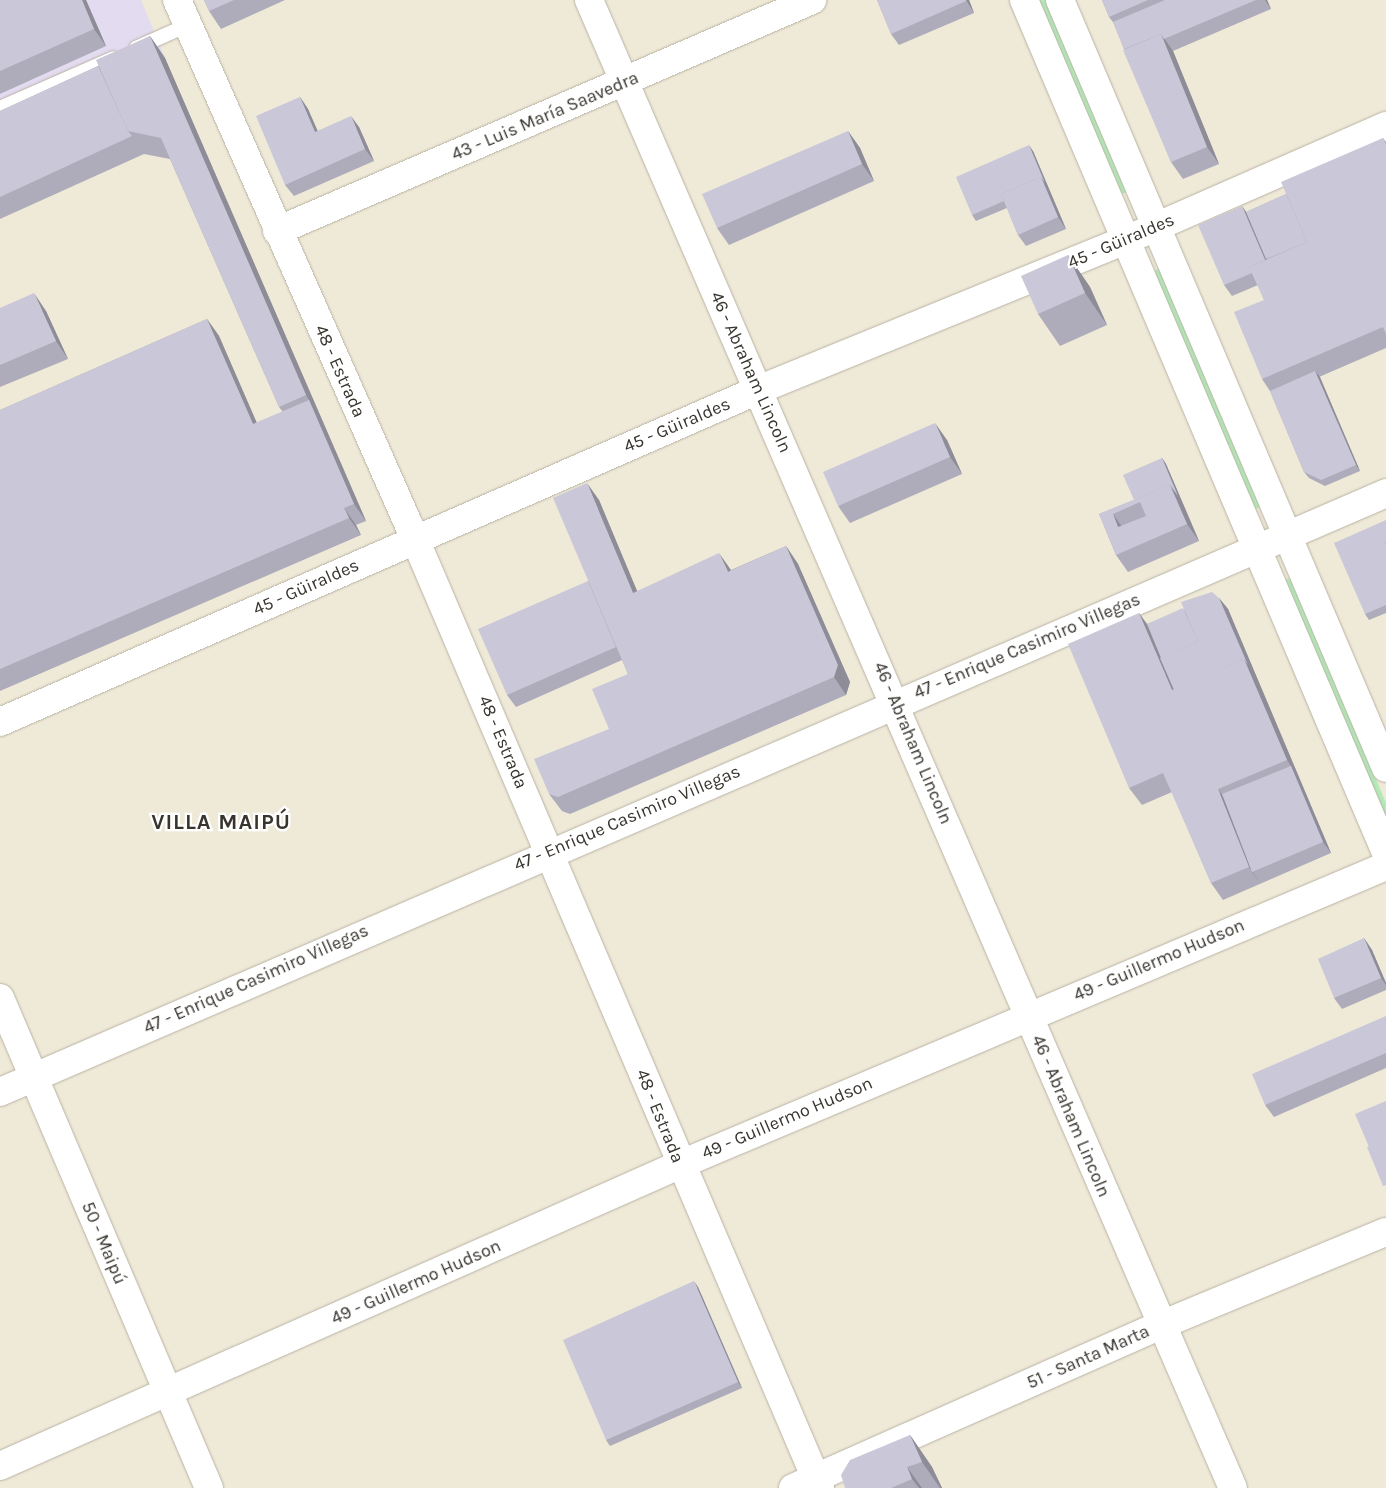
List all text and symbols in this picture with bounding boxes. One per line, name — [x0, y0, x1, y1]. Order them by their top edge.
street label: 43 - Luis María Saavedra — [448, 67, 642, 165]
street label: 45 - Güiraldes — [1064, 209, 1178, 273]
street label: 46 - Abraham Lincoln — [706, 288, 796, 456]
street label: 48 - Estrada — [310, 321, 370, 421]
street label: 45 - Güiraldes — [620, 393, 734, 457]
street label: 45 - Güiraldes — [250, 554, 362, 620]
street label: 47 - Enrique Casimiro Villegas — [910, 588, 1144, 704]
street label: 46 - Abraham Lincoln — [869, 659, 957, 827]
street label: 48 - Estrada — [474, 692, 532, 792]
street label: 47 - Enrique Casimiro Villegas — [510, 760, 744, 876]
district label: VILLA MAIPÚ — [150, 810, 292, 836]
street label: 49 - Guillermo Hudson — [1070, 914, 1248, 1006]
street label: 47 - Enrique Casimiro Villegas — [140, 920, 372, 1038]
street label: 46 - Abraham Lincoln — [1027, 1032, 1115, 1200]
street label: 48 - Estrada — [631, 1066, 689, 1166]
street label: 49 - Guillermo Hudson — [698, 1072, 876, 1164]
street label: 50 - Maipú — [77, 1198, 131, 1288]
street label: 49 - Guillermo Hudson — [328, 1235, 504, 1329]
street label: 51 - Santa Marta — [1023, 1320, 1153, 1394]

